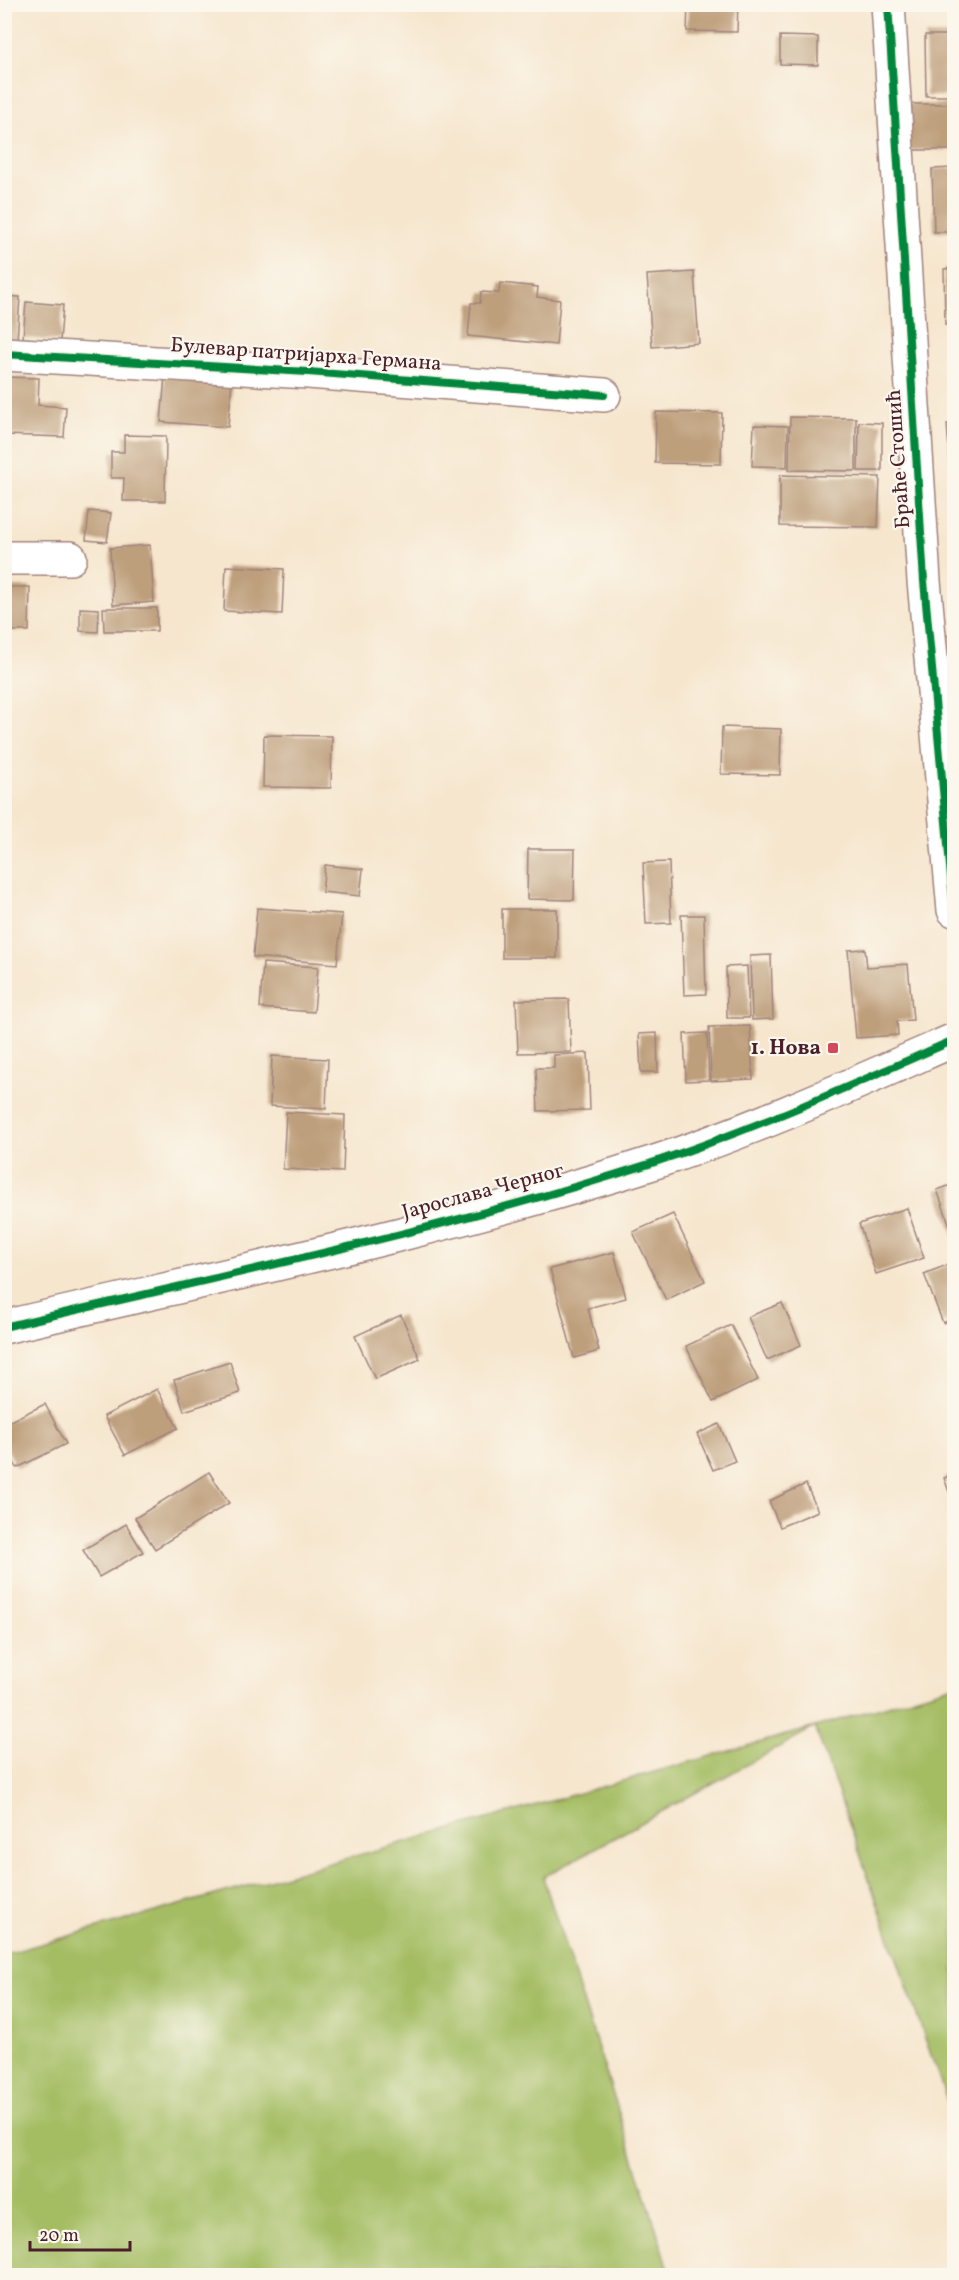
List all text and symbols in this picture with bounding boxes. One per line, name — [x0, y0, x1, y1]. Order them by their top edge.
street label: Булевар патријарха Германа — [169, 331, 443, 379]
street label: Браће Стошић — [880, 388, 918, 530]
place label: 1. Нова — [751, 1034, 821, 1063]
marker: 1. Нова — [826, 1041, 840, 1055]
street label: Јарослава Черног — [399, 1156, 567, 1228]
scale bar — [30, 2214, 130, 2252]
text: 20 m — [39, 2224, 79, 2249]

